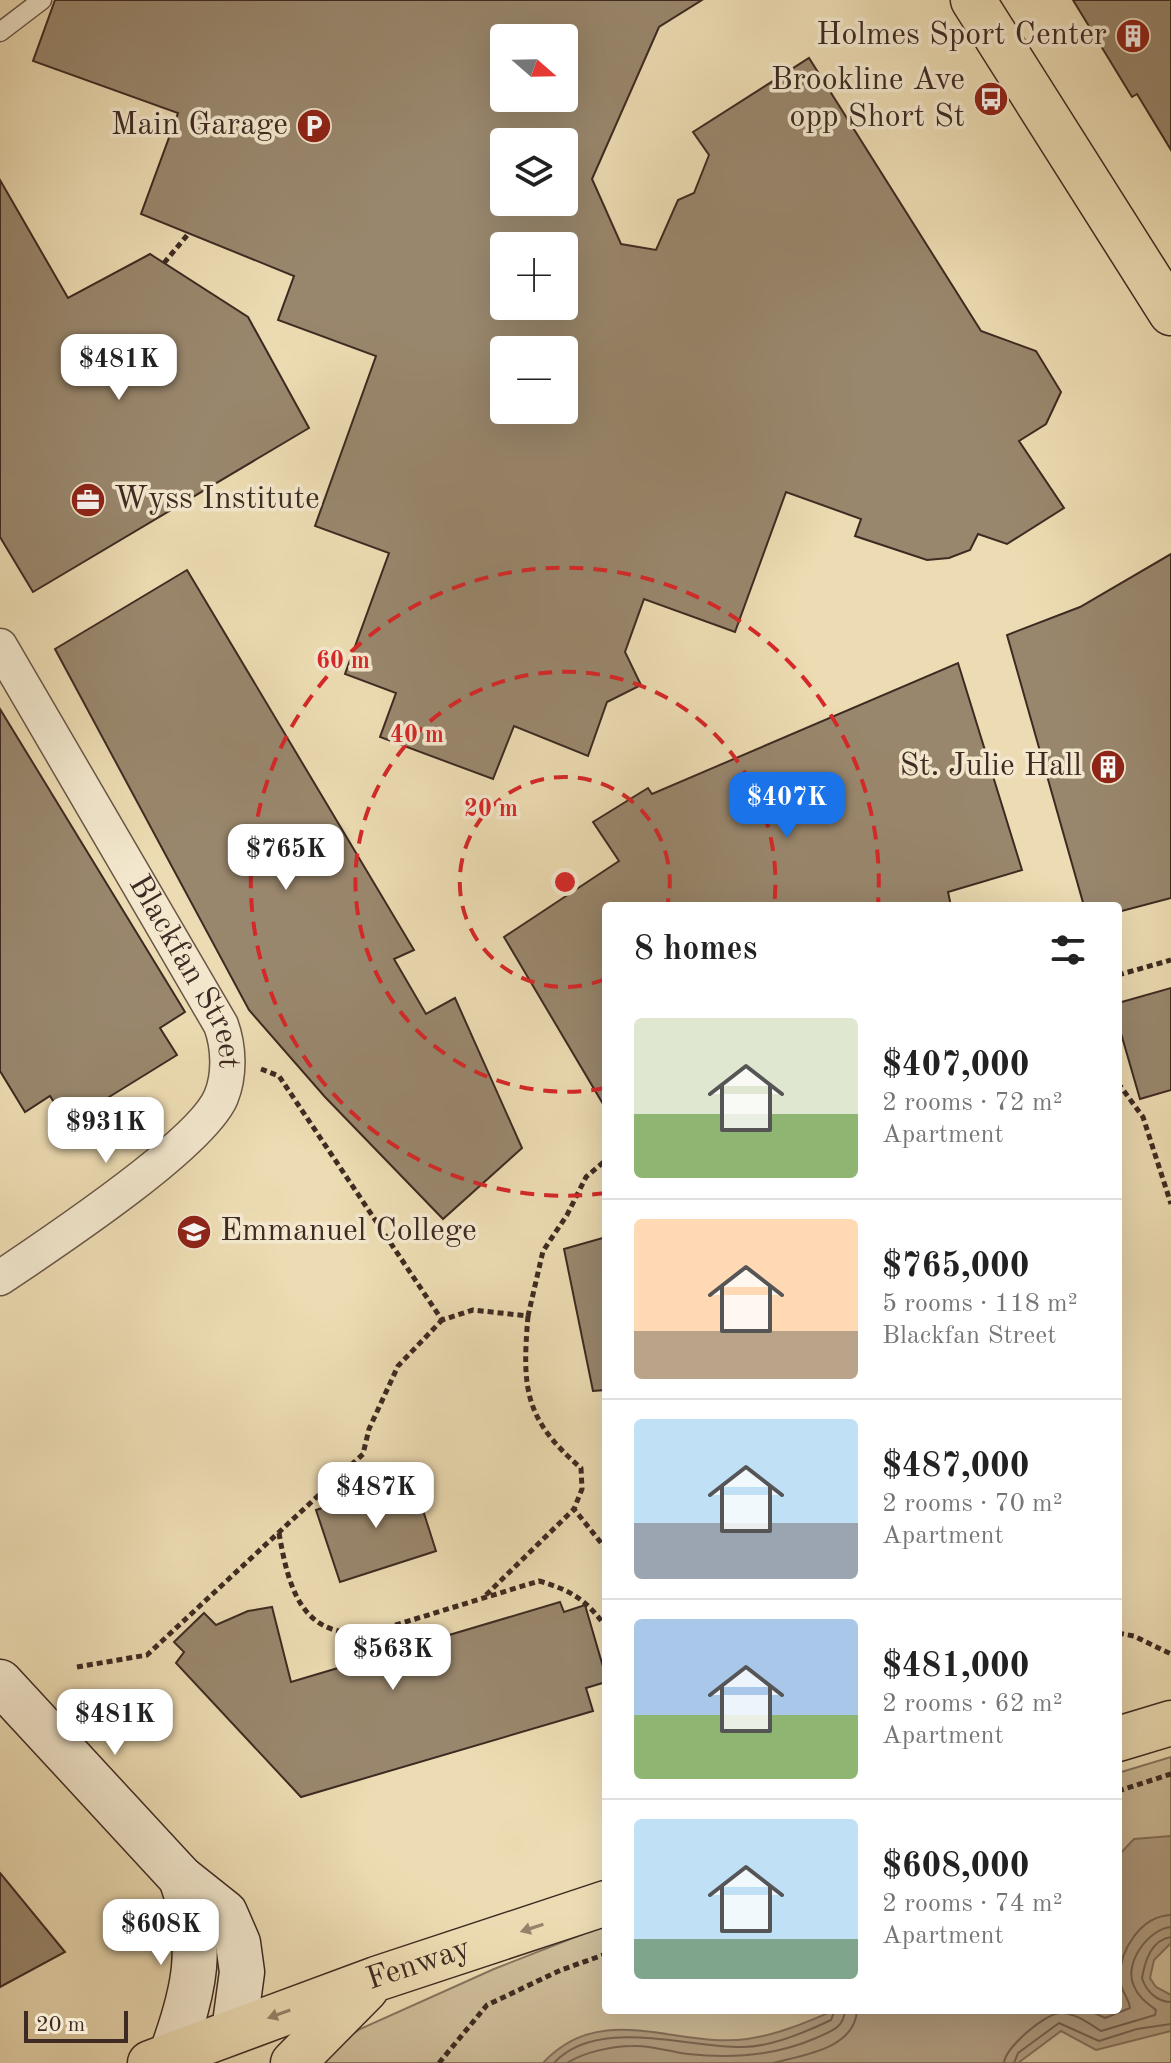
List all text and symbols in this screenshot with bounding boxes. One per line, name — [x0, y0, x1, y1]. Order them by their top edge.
building icon: Holmes Sport Center — [1114, 17, 1152, 55]
place label: Holmes Sport Center — [816, 20, 1107, 52]
north arrow — [490, 24, 578, 112]
map controls — [490, 24, 578, 424]
place label: Brookline Ave opp Short St — [771, 65, 965, 134]
bus stop icon: Brookline Ave opp Short St — [972, 80, 1010, 118]
parking icon: Main Garage — [295, 107, 333, 145]
place label: Main Garage — [111, 110, 288, 142]
button: layers — [490, 128, 578, 216]
button: + — [490, 232, 578, 320]
pin: $481K — [63, 334, 175, 402]
button: − — [490, 336, 578, 424]
text: $481K — [79, 347, 159, 373]
office icon: Wyss Institute — [69, 481, 107, 519]
place label: Wyss Institute — [114, 484, 320, 516]
text: 60 m — [316, 650, 370, 674]
text: 40 m — [390, 724, 444, 748]
building icon: St. Julie Hall — [1089, 748, 1127, 786]
place label: St. Julie Hall — [899, 751, 1082, 783]
pin: $407K — [731, 772, 843, 840]
text: $407K — [747, 785, 827, 811]
text: 20 m — [464, 798, 518, 822]
pin: $765K — [230, 824, 342, 892]
text: $765K — [246, 837, 326, 863]
centre of rings — [551, 868, 579, 896]
street label: Blackfan Street — [122, 870, 243, 1069]
icon: filters — [1046, 928, 1090, 972]
text: 8 homes — [634, 933, 757, 967]
text: $407,000 — [882, 1049, 1030, 1083]
icon: home — [698, 1050, 794, 1146]
text: 2 rooms · 72 m² — [882, 1090, 1063, 1116]
pin: $931K — [50, 1097, 162, 1165]
text: $931K — [66, 1110, 146, 1136]
text: Apartment — [882, 1122, 1004, 1148]
school or university icon: Emmanuel College — [175, 1213, 213, 1251]
place label: Emmanuel College — [220, 1216, 477, 1248]
text: $765,000 — [882, 1250, 1030, 1284]
icon: home — [698, 1251, 794, 1347]
text: 5 rooms · 118 m² — [882, 1291, 1078, 1317]
text: Blackfan Street — [882, 1323, 1056, 1349]
text: $487,000 — [882, 1450, 1030, 1484]
icon: home — [698, 1451, 794, 1547]
pin: $487K — [320, 1462, 432, 1530]
text: $487K — [336, 1475, 416, 1501]
text: 2 rooms · 70 m² — [882, 1491, 1063, 1517]
text: Apartment — [882, 1523, 1004, 1549]
pin: $563K — [337, 1624, 449, 1692]
text: $563K — [353, 1637, 433, 1663]
text: $481,000 — [882, 1650, 1030, 1684]
icon: home — [698, 1651, 794, 1747]
pin: $481K — [59, 1689, 171, 1757]
text: 2 rooms · 62 m² — [882, 1691, 1063, 1717]
text: $481K — [75, 1702, 155, 1728]
text: Apartment — [882, 1723, 1004, 1749]
text: $608,000 — [882, 1850, 1030, 1884]
icon: home — [698, 1851, 794, 1947]
text: 2 rooms · 74 m² — [882, 1891, 1063, 1917]
pin: $608K — [105, 1899, 217, 1967]
text: $608K — [121, 1912, 201, 1938]
one-way arrow — [520, 1922, 544, 1934]
text: Apartment — [882, 1923, 1004, 1949]
street label: Fenway — [363, 1933, 475, 1997]
scale bar — [24, 2007, 128, 2043]
one-way arrow — [267, 2009, 291, 2021]
text: 20 m — [36, 2014, 85, 2036]

